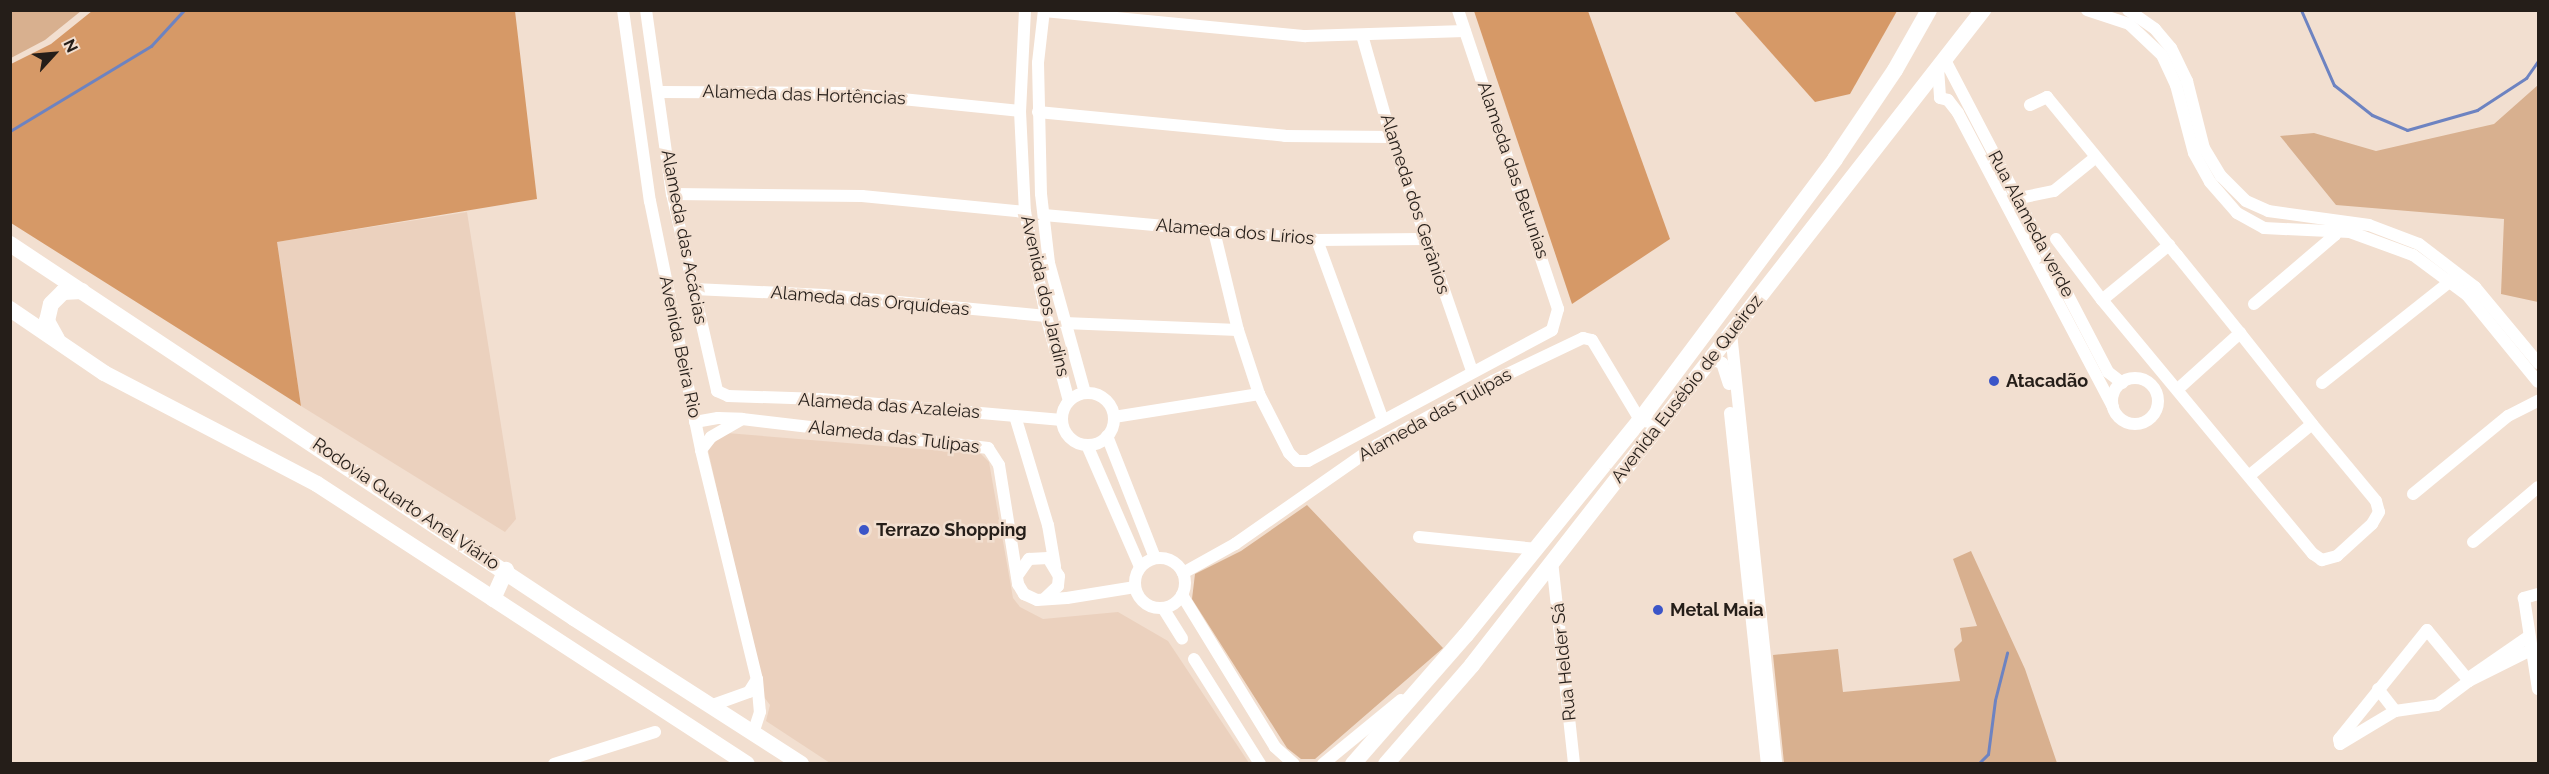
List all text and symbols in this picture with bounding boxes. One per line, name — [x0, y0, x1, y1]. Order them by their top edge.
north arrow — [24, 24, 84, 84]
text: N — [59, 36, 82, 56]
street label: Alameda das Betunias — [1473, 79, 1553, 261]
street label: Alameda das Hortências — [702, 81, 906, 109]
street label: Alameda dos Gerânios — [1376, 111, 1454, 297]
street label: Rua Alameda verde — [1983, 147, 2079, 301]
street label: Alameda das Acácias — [656, 148, 712, 326]
street label: Avenida dos Jardins — [1016, 213, 1074, 379]
street label: Alameda dos Lírios — [1155, 214, 1315, 250]
street label: Avenida Beira Rio — [654, 274, 706, 420]
street label: Alameda das Orquídeas — [770, 282, 970, 320]
street label: Avenida Eusébio de Queiroz — [1607, 291, 1767, 487]
street label: Alameda das Tulipas — [1354, 364, 1516, 466]
place label: Atacadão — [2006, 370, 2088, 392]
marker: Atacadão — [1987, 374, 2001, 388]
street label: Alameda das Azaleias — [797, 389, 981, 423]
street label: Alameda das Tulipas — [807, 416, 981, 458]
street label: Rodovia Quarto Anel Viário — [308, 433, 504, 575]
place label: Terrazo Shopping — [876, 519, 1027, 541]
marker: Terrazo Shopping — [857, 523, 871, 537]
place label: Metal Maia — [1670, 599, 1764, 621]
street label: Rua Helder Sá — [1547, 602, 1581, 722]
marker: Metal Maia — [1651, 603, 1665, 617]

